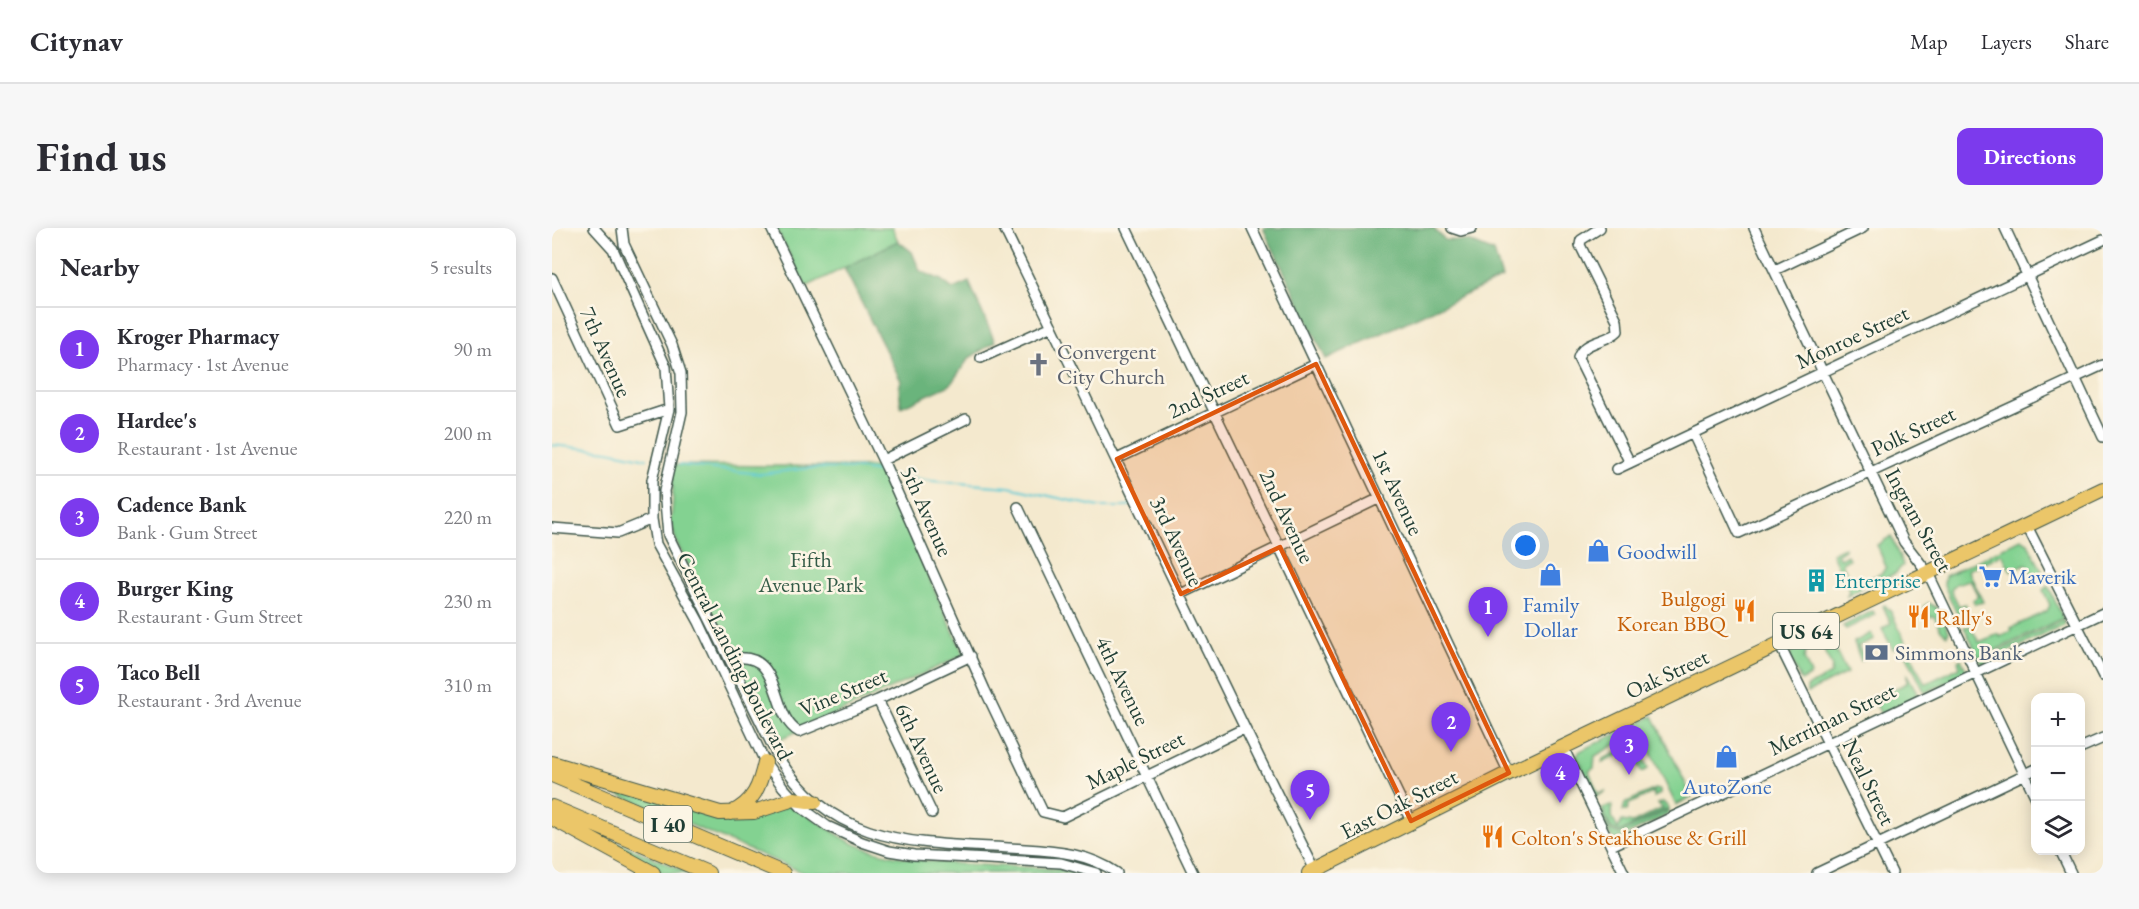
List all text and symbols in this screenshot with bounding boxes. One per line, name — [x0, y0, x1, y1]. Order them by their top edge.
text: Citynav — [30, 23, 123, 59]
text: Map — [1910, 28, 1948, 55]
text: Layers — [1981, 28, 2032, 55]
text: Share — [2065, 28, 2109, 55]
button: Directions — [1957, 128, 2103, 185]
text: Find us — [36, 129, 167, 184]
text: Nearby — [60, 250, 140, 284]
text: 5 results — [429, 254, 492, 280]
street label: Monroe Street — [1791, 298, 1913, 376]
street label: 7th Avenue — [573, 302, 639, 402]
text: Kroger Pharmacy — [117, 322, 279, 351]
text: 1 — [74, 336, 85, 362]
text: 90 m — [453, 336, 492, 362]
place label: Convergent City Church — [1057, 337, 1165, 391]
text: Pharmacy · 1st Avenue — [117, 351, 289, 377]
church icon: Convergent City Church — [1026, 351, 1052, 377]
street label: 2nd Street — [1163, 363, 1253, 425]
street label: Polk Street — [1866, 399, 1960, 463]
text: Hardee's — [117, 406, 196, 435]
text: 2 — [74, 420, 85, 446]
text: 200 m — [444, 420, 492, 446]
text: Restaurant · 1st Avenue — [117, 435, 298, 461]
street label: 1st Avenue — [1365, 444, 1431, 540]
street label: 5th Avenue — [894, 461, 960, 561]
street label: Ingram Street — [1879, 463, 1960, 577]
street label: 2nd Avenue — [1253, 464, 1322, 568]
text: Cadence Bank — [117, 490, 247, 519]
street label: 3rd Avenue — [1143, 491, 1211, 591]
text: 3 — [74, 504, 85, 530]
text: 220 m — [444, 504, 492, 530]
text: Bank · Gum Street — [117, 519, 257, 545]
your location — [1511, 531, 1540, 560]
place label: Goodwill — [1617, 537, 1697, 566]
shop icon: Goodwill — [1586, 538, 1612, 564]
park label: Fifth Avenue Park — [757, 545, 864, 599]
street label: Central Landing Boulevard — [670, 547, 800, 766]
shop icon: Family Dollar — [1538, 562, 1564, 588]
place label: Maverik — [2008, 562, 2077, 591]
supermarket icon: Maverik — [1977, 563, 2003, 589]
place label: Enterprise — [1834, 566, 1921, 595]
building icon: Enterprise — [1803, 567, 1829, 593]
text: Burger King — [117, 574, 233, 603]
place label: Bulgogi Korean BBQ — [1617, 584, 1729, 638]
text: 4 — [74, 588, 85, 614]
text: 230 m — [444, 588, 492, 614]
pin: 1 — [1468, 588, 1508, 637]
place label: Family Dollar — [1523, 590, 1580, 644]
restaurant icon: Bulgogi Korean BBQ — [1731, 598, 1757, 624]
text: Restaurant · Gum Street — [117, 603, 302, 629]
place label: Rally's — [1936, 603, 1992, 632]
restaurant icon: Rally's — [1905, 604, 1931, 630]
road number: US 64 — [1773, 613, 1839, 649]
street label: 4th Avenue — [1089, 631, 1157, 731]
place label: Simmons Bank — [1895, 638, 2023, 667]
bank icon: Simmons Bank — [1864, 639, 1890, 665]
street label: Oak Street — [1621, 642, 1713, 706]
text: Taco Bell — [117, 658, 200, 687]
street label: Vine Street — [795, 661, 891, 723]
text: 5 — [74, 672, 85, 698]
text: 310 m — [444, 672, 492, 698]
street label: Merriman Street — [1763, 676, 1901, 762]
text: Restaurant · 3rd Avenue — [117, 687, 302, 713]
map controls — [2031, 693, 2085, 855]
button: + — [2031, 693, 2085, 747]
street label: 6th Avenue — [889, 698, 956, 798]
pin: 2 — [1432, 702, 1470, 752]
street label: Maple Street — [1081, 724, 1189, 796]
pin: 3 — [1610, 726, 1648, 775]
street label: Neal Street — [1836, 734, 1902, 830]
shop icon: AutoZone — [1714, 744, 1740, 770]
button: − — [2031, 747, 2085, 801]
pin: 4 — [1540, 754, 1580, 803]
street label: East Oak Street — [1336, 762, 1463, 846]
pin: 5 — [1290, 770, 1329, 820]
place label: AutoZone — [1682, 772, 1772, 801]
button: layers — [2031, 801, 2085, 855]
road number: I 40 — [644, 806, 692, 842]
place label: Colton's Steakhouse & Grill — [1511, 823, 1747, 852]
restaurant icon: Colton's Steakhouse & Grill — [1480, 824, 1506, 850]

